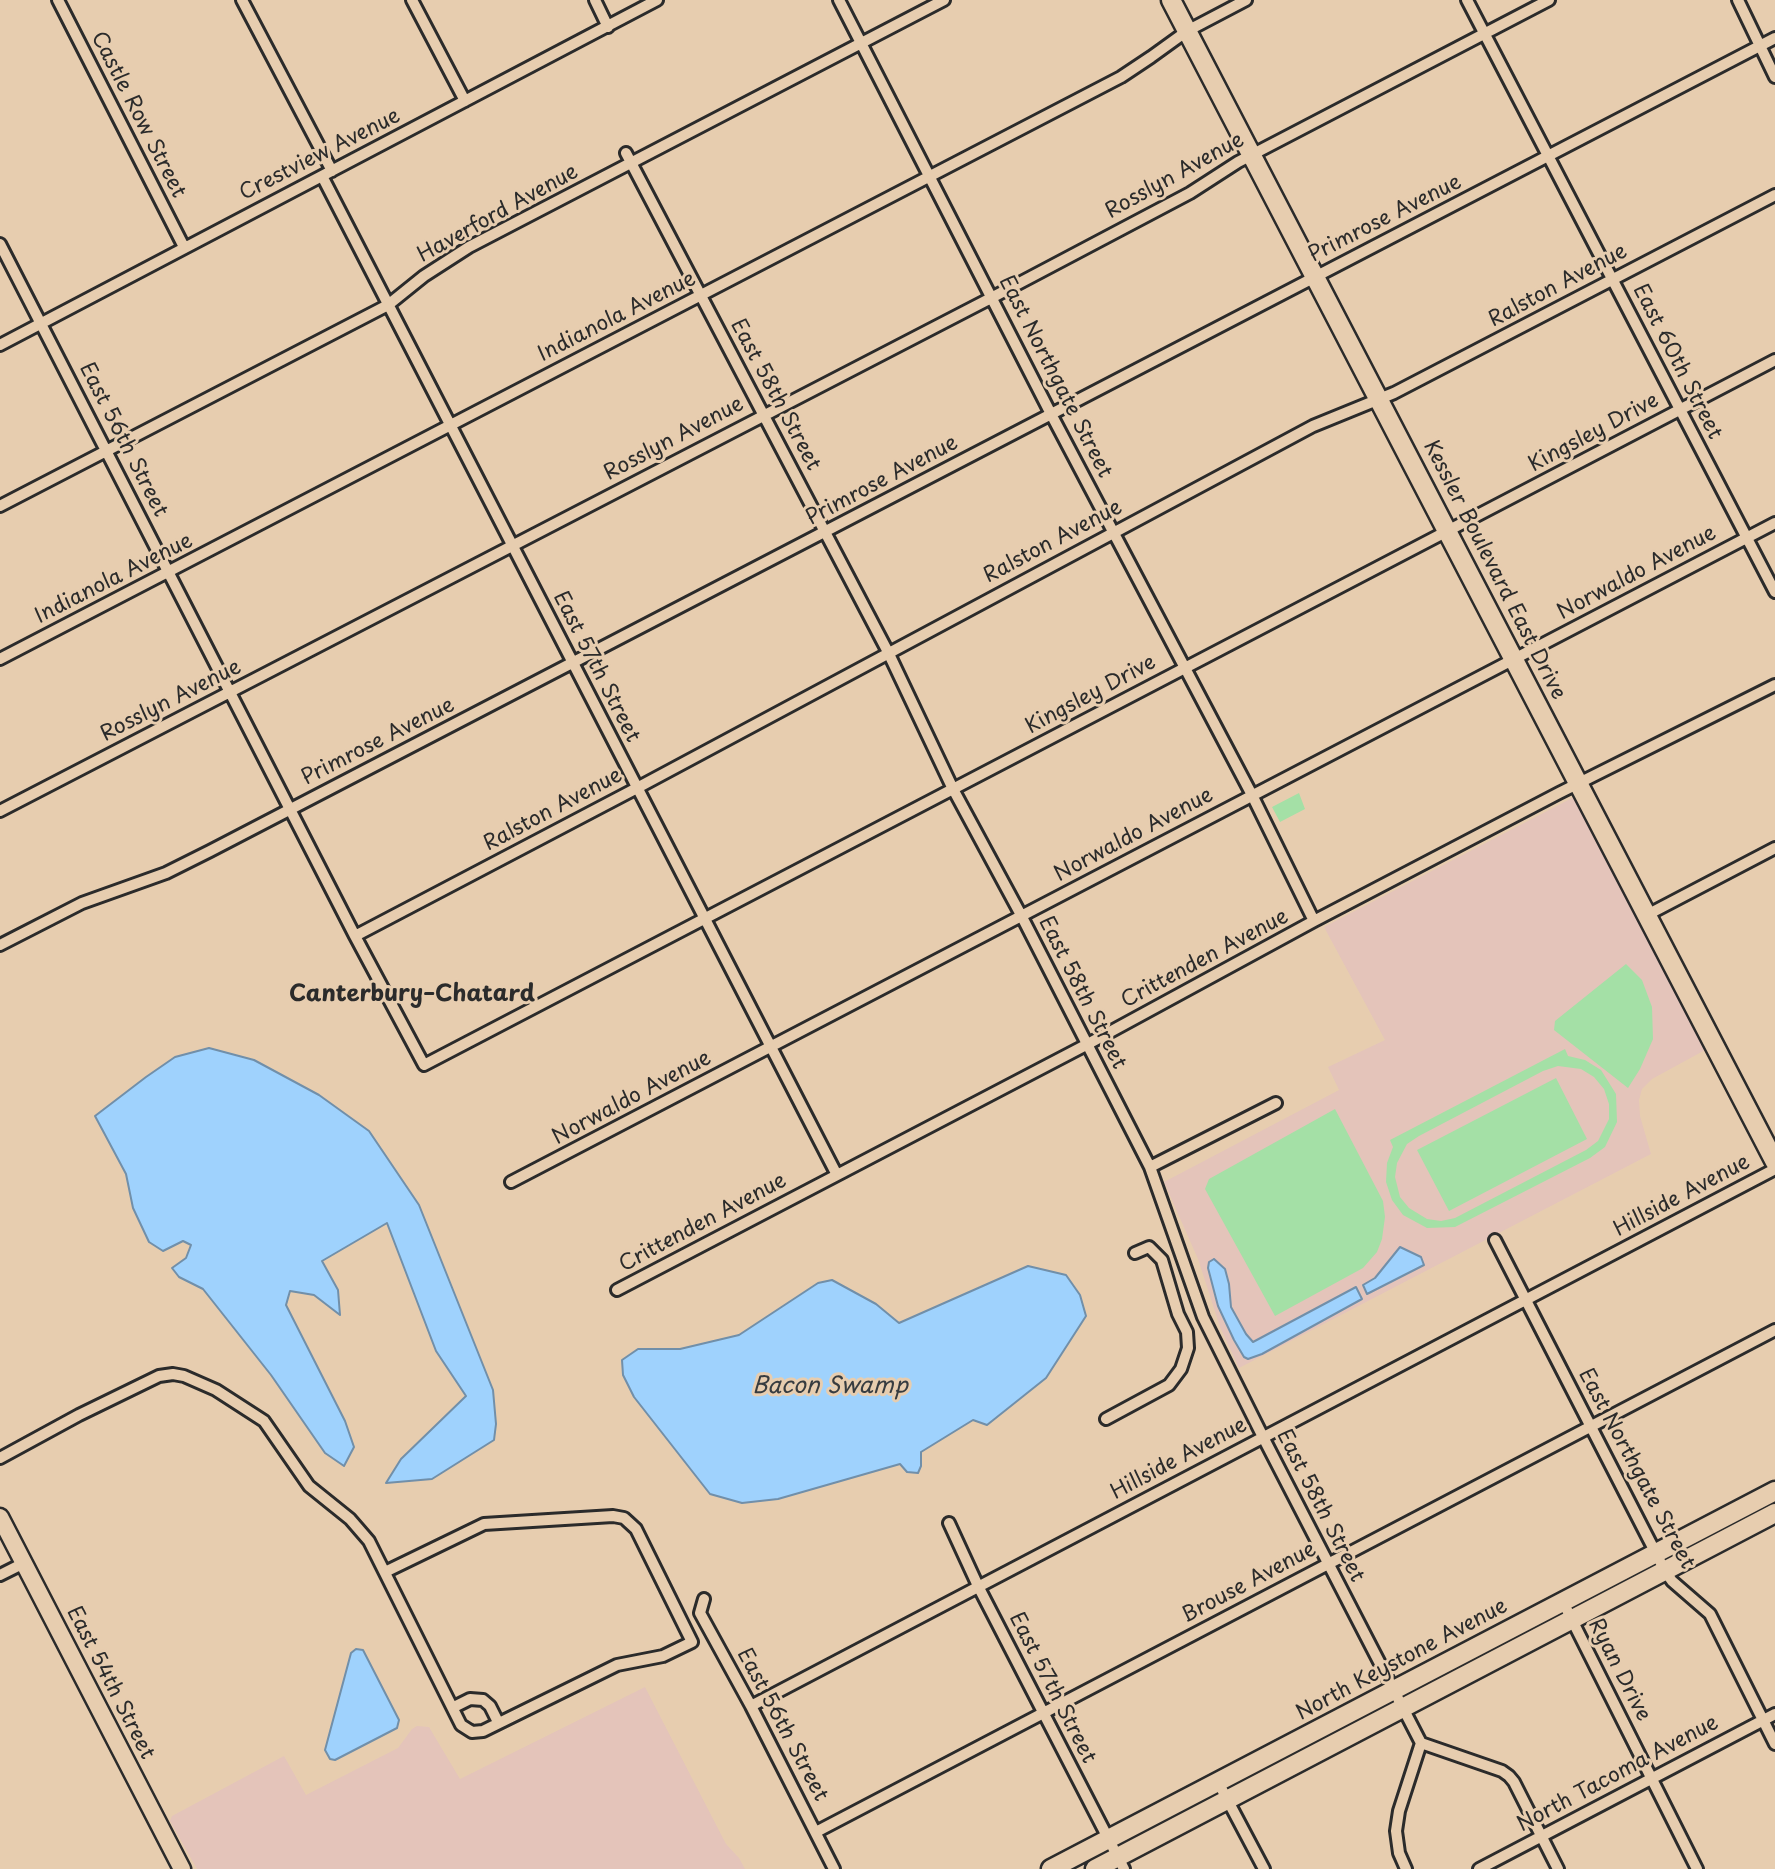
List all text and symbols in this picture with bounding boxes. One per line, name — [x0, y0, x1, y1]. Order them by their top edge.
street label: Castle Row Street — [85, 28, 191, 202]
street label: Crestview Avenue — [235, 104, 405, 206]
street label: Rosslyn Avenue — [1101, 128, 1249, 224]
street label: Haverford Avenue — [413, 159, 583, 269]
street label: Primrose Avenue — [1304, 170, 1466, 268]
street label: Ralston Avenue — [1484, 239, 1632, 333]
street label: Indianola Avenue — [534, 266, 700, 368]
street label: East Northgate Street — [993, 272, 1117, 482]
street label: East 60th Street — [1627, 280, 1727, 444]
street label: East 58th Street — [724, 315, 826, 475]
street label: East 56th Street — [73, 359, 173, 521]
street label: Kingsley Drive — [1525, 388, 1663, 478]
street label: Rosslyn Avenue — [600, 392, 748, 486]
street label: Primrose Avenue — [802, 430, 962, 532]
street label: Kessler Boulevard East Drive — [1417, 436, 1571, 704]
street label: Ralston Avenue — [979, 495, 1127, 589]
street label: Norwaldo Avenue — [1553, 521, 1721, 625]
street label: Indianola Avenue — [31, 528, 197, 630]
street label: East 57th Street — [547, 587, 645, 747]
street label: Kingsley Drive — [1022, 650, 1160, 740]
street label: Rosslyn Avenue — [97, 655, 245, 747]
street label: Primrose Avenue — [297, 693, 459, 791]
street label: Ralston Avenue — [479, 763, 627, 857]
street label: Norwaldo Avenue — [1050, 783, 1218, 887]
street label: Crittenden Avenue — [1117, 904, 1293, 1014]
street label: East 58th Street — [1033, 912, 1131, 1074]
district label: Canterbury–Chatard — [289, 981, 535, 1009]
street label: Norwaldo Avenue — [548, 1046, 716, 1150]
street label: Hillside Avenue — [1610, 1150, 1754, 1242]
street label: Crittenden Avenue — [615, 1168, 791, 1278]
street label: East Northgate Street — [1572, 1364, 1700, 1574]
water label: Bacon Swamp — [752, 1373, 908, 1401]
street label: Hillside Avenue — [1107, 1413, 1251, 1505]
street label: East 58th Street — [1271, 1425, 1369, 1587]
street label: Brouse Avenue — [1177, 1537, 1321, 1629]
street label: North Keystone Avenue — [1292, 1594, 1512, 1726]
street label: East 54th Street — [61, 1602, 159, 1764]
street label: East 57th Street — [1003, 1608, 1101, 1768]
street label: Ryan Drive — [1582, 1614, 1656, 1726]
street label: East 56th Street — [731, 1644, 833, 1806]
street label: North Tacoma Avenue — [1513, 1710, 1723, 1838]

